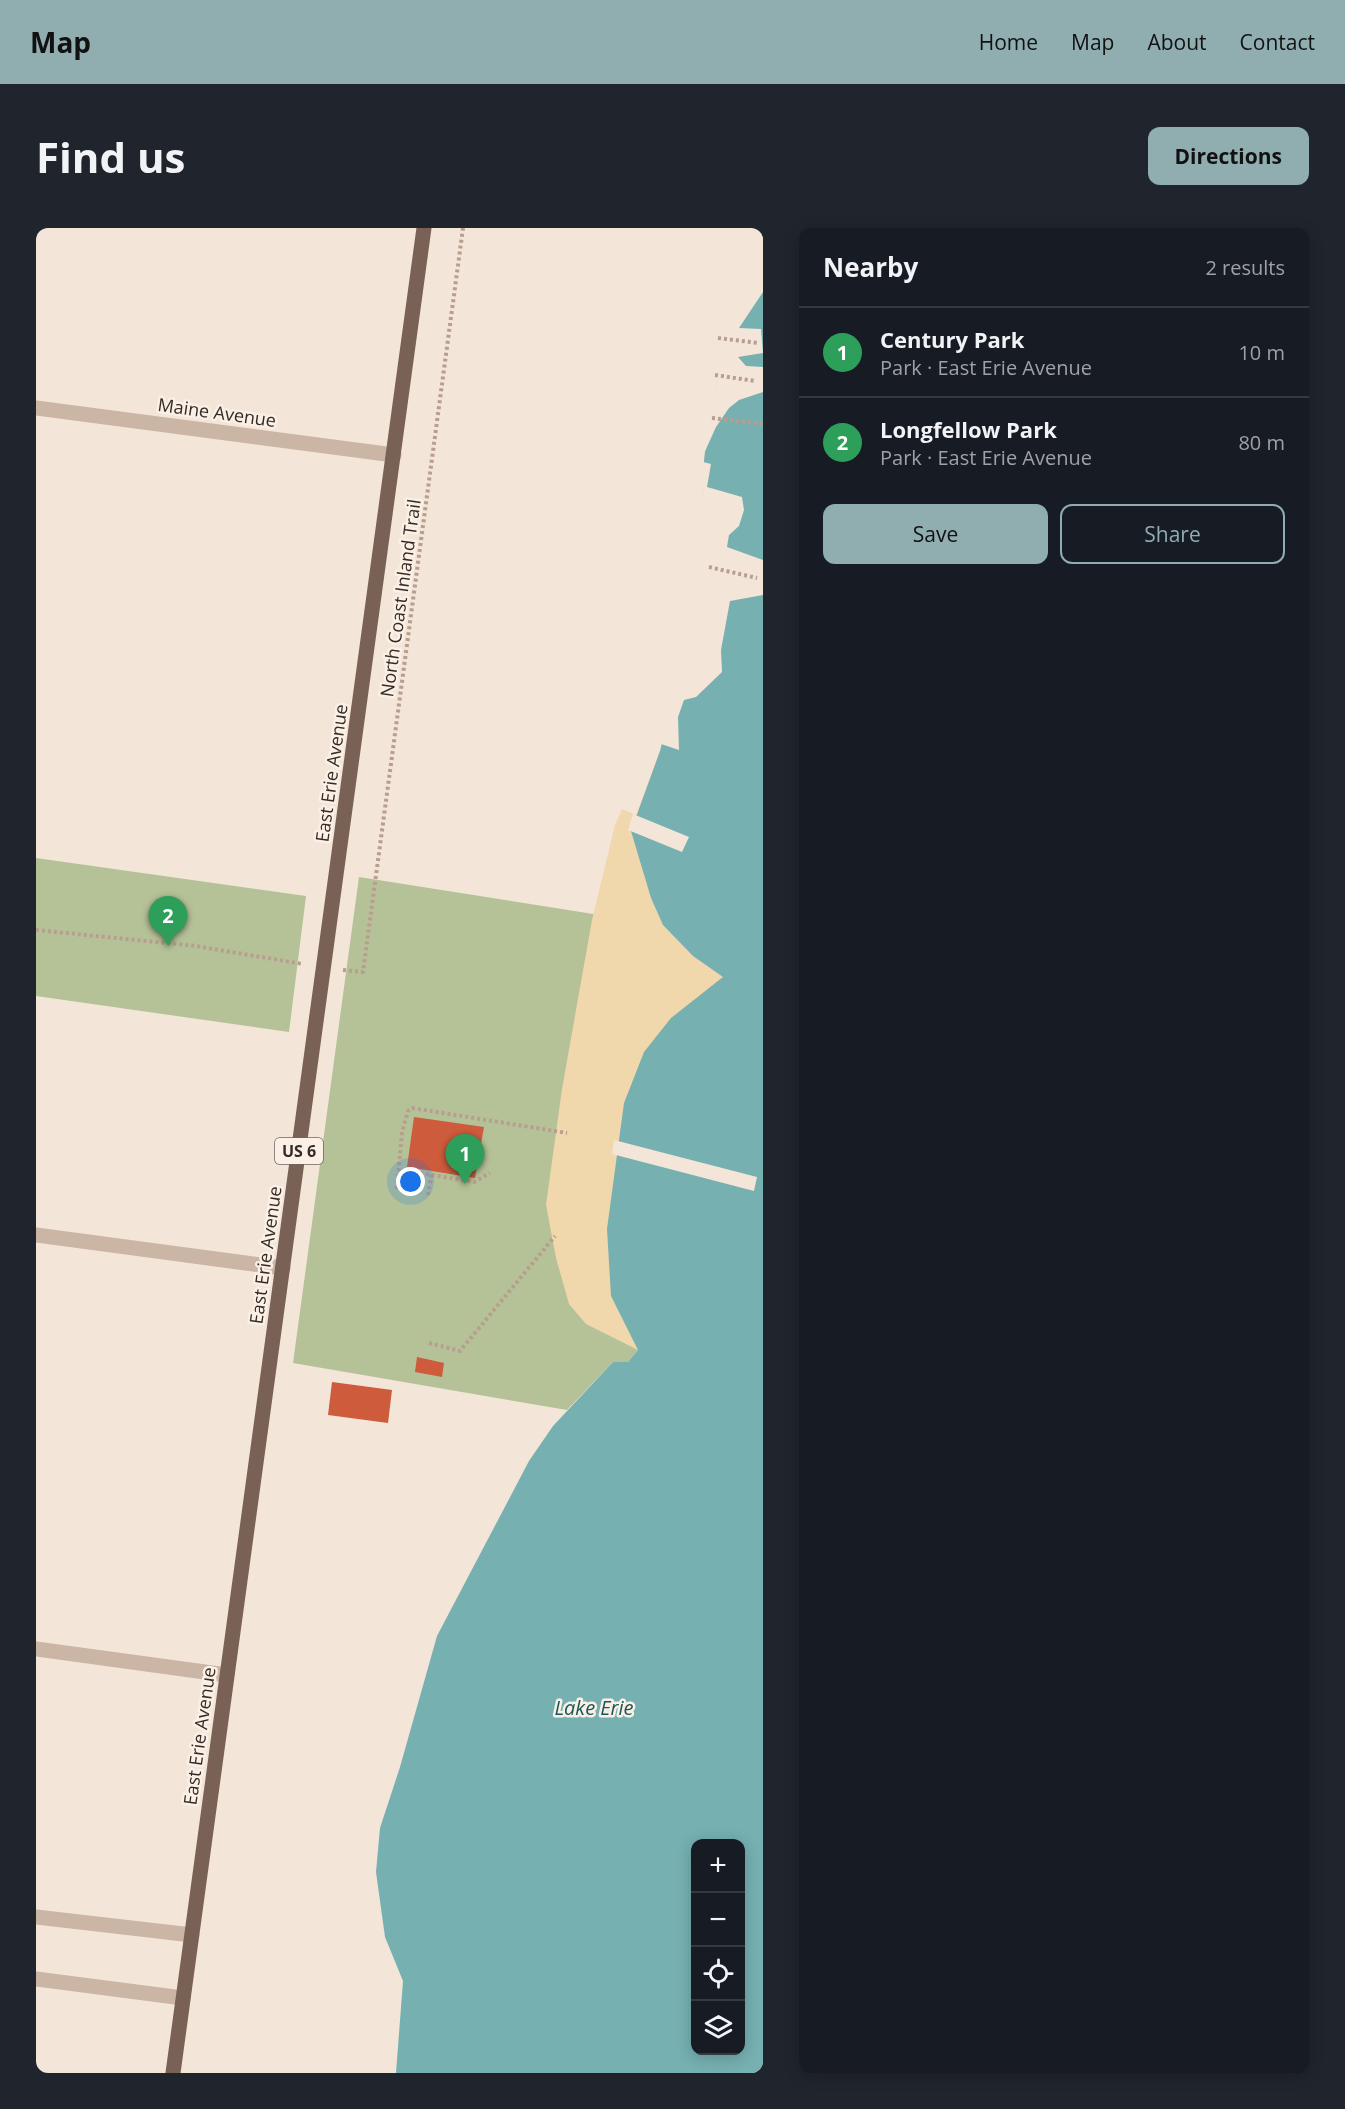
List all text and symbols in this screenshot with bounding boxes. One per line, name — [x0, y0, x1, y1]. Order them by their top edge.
text: Map — [30, 23, 91, 61]
text: Home — [979, 28, 1038, 56]
text: Map — [1071, 28, 1114, 56]
text: About — [1147, 28, 1207, 56]
text: Contact — [1240, 28, 1315, 56]
button: Directions — [1148, 127, 1309, 185]
text: Find us — [36, 128, 185, 185]
text: Nearby — [823, 249, 918, 285]
text: 2 results — [1205, 254, 1285, 281]
text: Century Park — [880, 324, 1024, 354]
text: 1 — [837, 339, 848, 366]
text: 10 m — [1238, 339, 1285, 366]
text: Park · East Erie Avenue — [880, 354, 1092, 381]
street label: Maine Avenue — [156, 392, 278, 432]
text: Longfellow Park — [880, 414, 1057, 444]
text: 2 — [837, 429, 848, 456]
text: 80 m — [1238, 429, 1285, 456]
text: Park · East Erie Avenue — [880, 444, 1092, 471]
street label: North Coast Inland Trail — [374, 498, 426, 698]
button: Save — [823, 504, 1048, 564]
button: Share — [1060, 504, 1285, 564]
street label: East Erie Avenue — [309, 702, 353, 844]
pin: 2 — [148, 896, 188, 946]
pin: 1 — [446, 1134, 484, 1184]
road number: US 6 — [275, 1138, 323, 1164]
your location — [396, 1167, 425, 1196]
street label: East Erie Avenue — [243, 1184, 287, 1326]
street label: East Erie Avenue — [177, 1665, 221, 1807]
water label: Lake Erie — [554, 1694, 634, 1721]
map controls — [691, 1839, 745, 2055]
button: + — [691, 1839, 745, 1893]
button: − — [691, 1893, 745, 1947]
button: locate — [691, 1947, 745, 2001]
button: layers — [691, 2001, 745, 2055]

